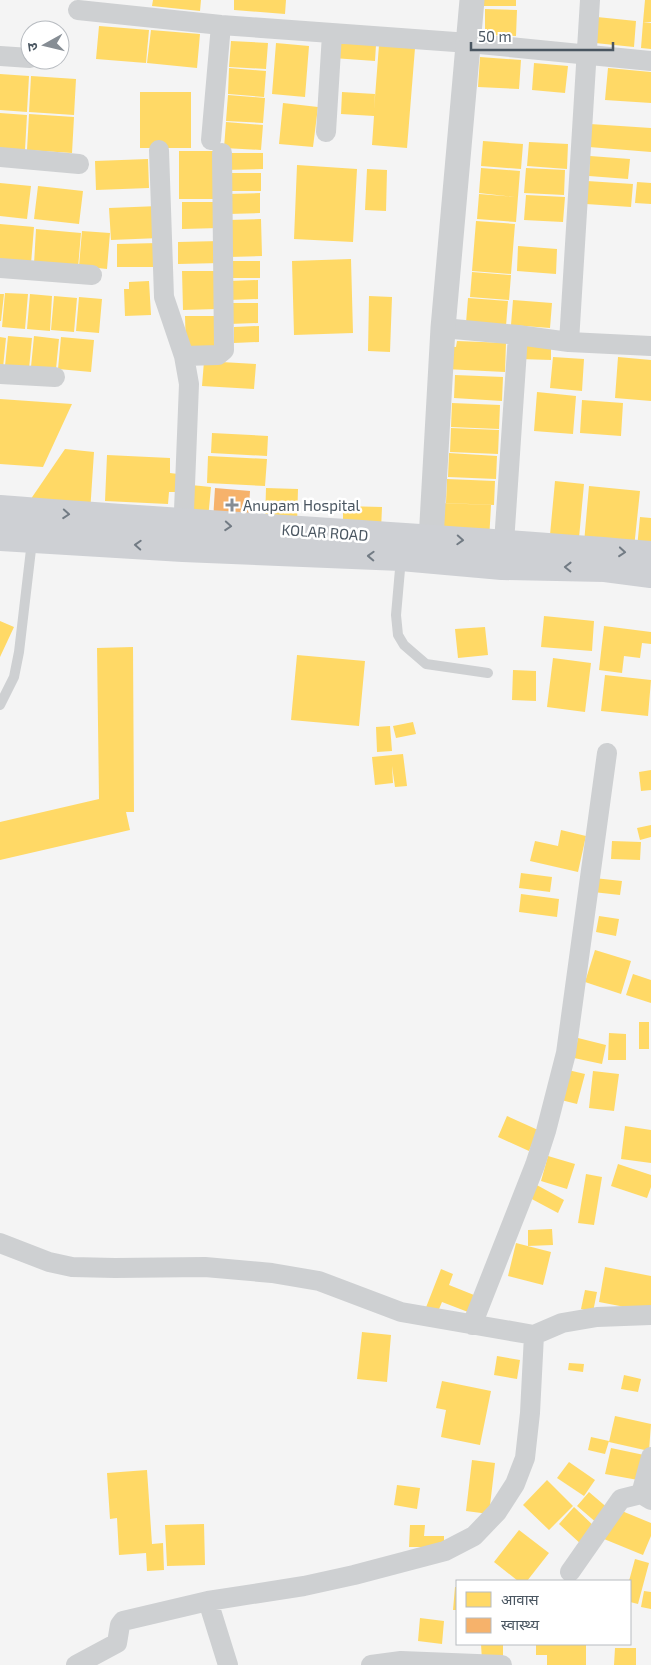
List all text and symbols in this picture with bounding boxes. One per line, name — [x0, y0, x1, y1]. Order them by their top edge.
north arrow — [20, 20, 70, 70]
scale bar — [471, 20, 614, 52]
text: 50 m — [478, 27, 512, 45]
text: उ — [23, 41, 41, 52]
place label: Anupam Hospital — [243, 496, 361, 514]
marker: Anupam Hospital — [225, 498, 239, 512]
one-way arrow — [62, 509, 70, 520]
one-way arrow — [224, 520, 232, 531]
street label: KOLAR ROAD — [281, 520, 369, 544]
one-way arrow — [456, 535, 464, 546]
one-way arrow — [134, 540, 142, 551]
one-way arrow — [619, 547, 627, 558]
one-way arrow — [366, 550, 374, 561]
one-way arrow — [563, 562, 571, 573]
legend — [456, 1580, 631, 1645]
text: आवास — [501, 1590, 540, 1608]
text: स्वास्थ्य — [501, 1615, 539, 1633]

